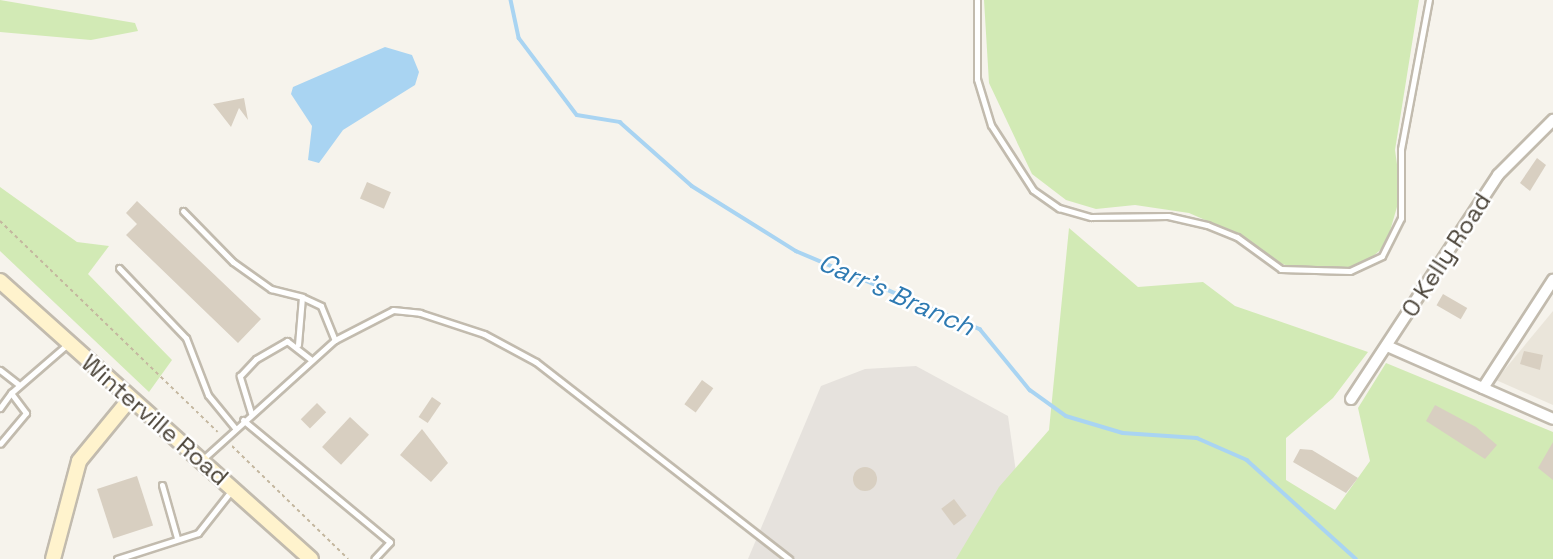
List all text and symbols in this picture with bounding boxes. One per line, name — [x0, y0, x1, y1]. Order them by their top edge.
street label: O Kelly Road — [1395, 188, 1497, 322]
water label: Carr's Branch — [813, 247, 979, 343]
street label: Winterville Road — [76, 348, 234, 492]

